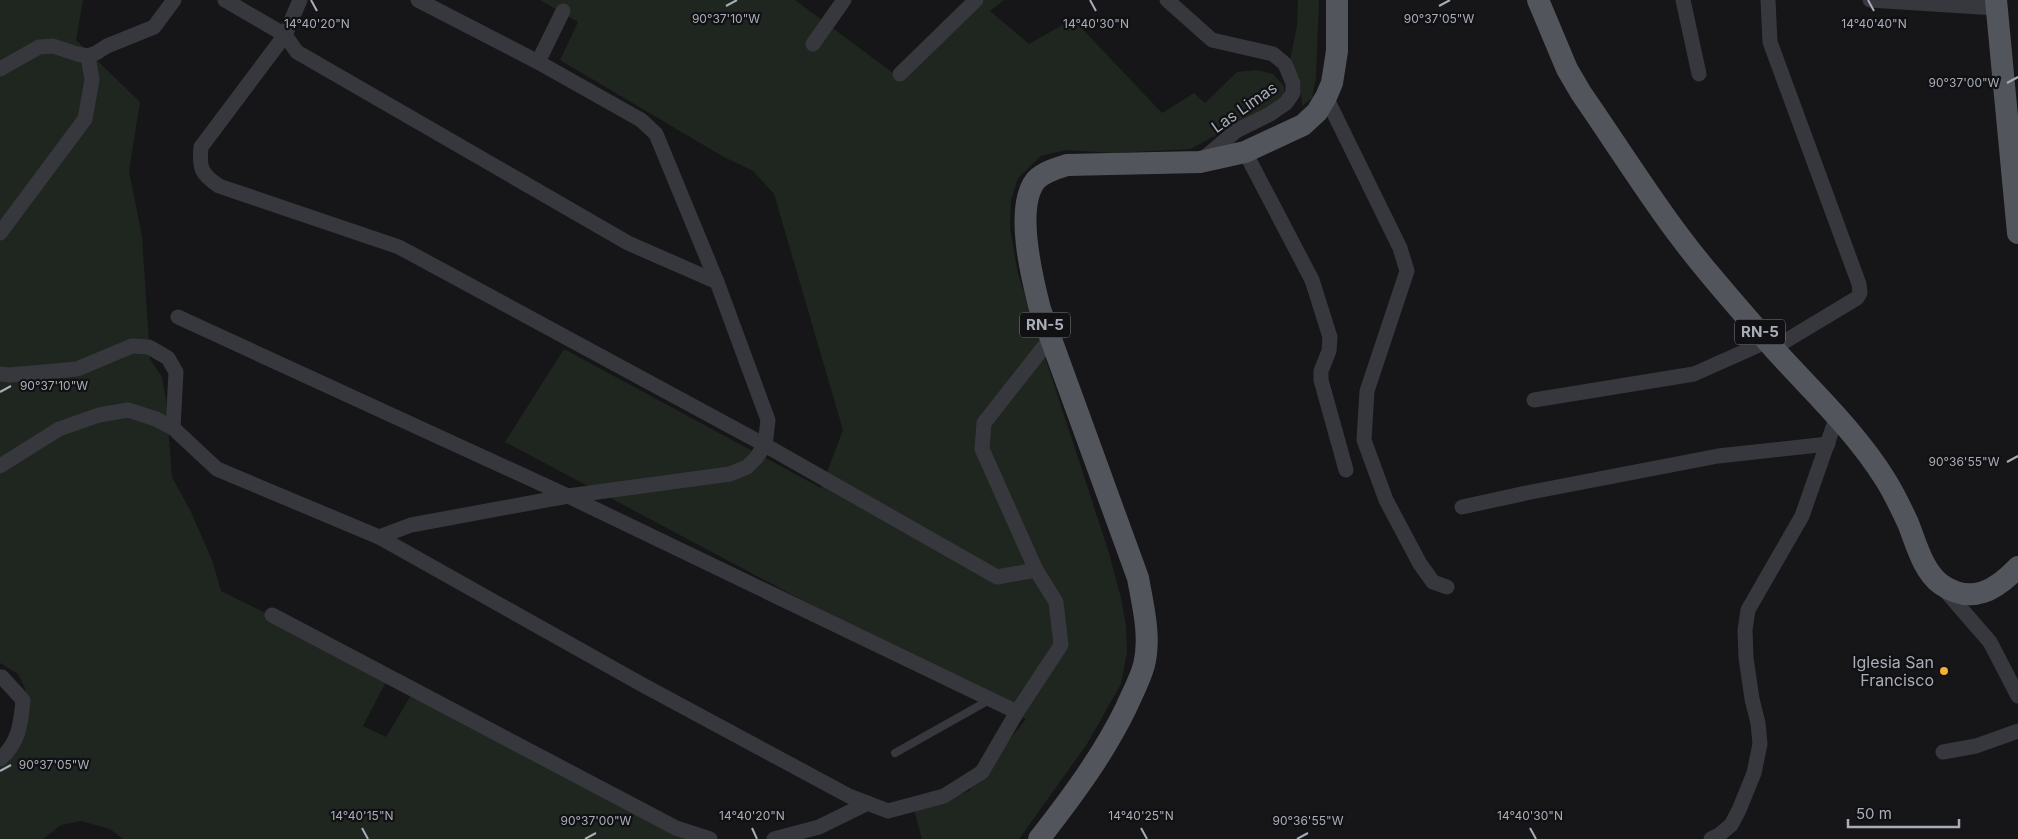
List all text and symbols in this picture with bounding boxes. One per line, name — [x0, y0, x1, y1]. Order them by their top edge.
text: 90°37'10"W — [692, 11, 760, 26]
text: 90°37'05"W — [1404, 11, 1474, 26]
text: 14°40'20"N — [284, 16, 350, 31]
text: 14°40'30"N — [1063, 16, 1129, 31]
text: 14°40'40"N — [1841, 16, 1907, 31]
text: 90°37'00"W — [1929, 75, 2000, 90]
street label: Las Limas — [1207, 77, 1281, 137]
road number: RN-5 — [1020, 312, 1070, 338]
road number: RN-5 — [1735, 320, 1785, 344]
text: 90°37'10"W — [20, 378, 88, 393]
text: 90°36'55"W — [1929, 454, 2000, 469]
place label: Iglesia San Francisco — [1852, 652, 1934, 690]
marker: Iglesia San Francisco — [1938, 665, 1950, 677]
text: 90°37'05"W — [19, 757, 89, 772]
scale bar — [1848, 796, 1959, 828]
text: 50 m — [1856, 804, 1892, 823]
text: 14°40'15"N — [330, 808, 394, 823]
text: 14°40'20"N — [719, 808, 785, 823]
text: 14°40'25"N — [1108, 808, 1174, 823]
text: 14°40'30"N — [1497, 808, 1563, 823]
text: 90°37'00"W — [561, 813, 632, 828]
text: 90°36'55"W — [1273, 813, 1344, 828]

